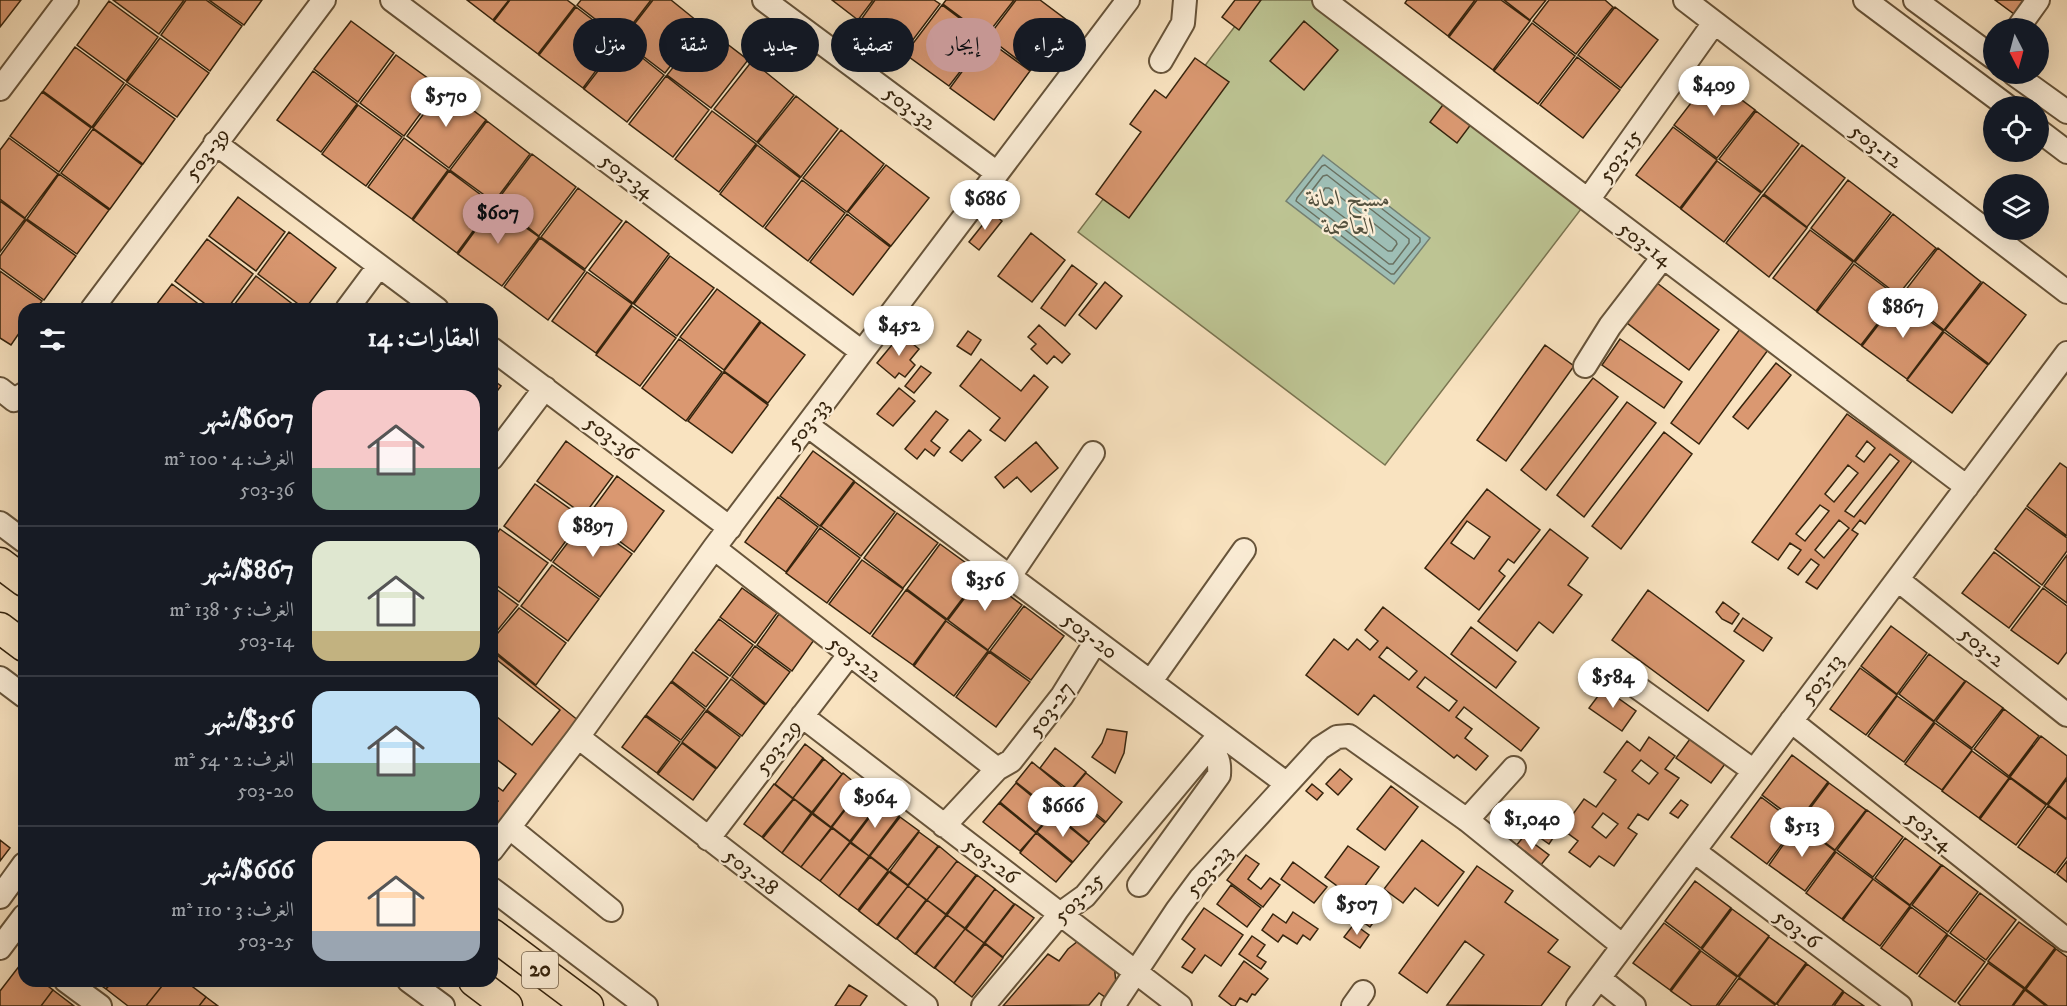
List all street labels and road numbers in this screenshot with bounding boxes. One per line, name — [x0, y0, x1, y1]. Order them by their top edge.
street label: 503-32 — [878, 79, 942, 137]
street label: 503-12 — [1844, 118, 1908, 175]
street label: 503-39 — [178, 122, 236, 186]
street label: 503-15 — [1592, 124, 1648, 188]
street label: 503-34 — [595, 147, 660, 206]
street label: 503-14 — [1613, 215, 1678, 274]
street label: 503-33 — [780, 393, 836, 455]
street label: 503-36 — [579, 409, 644, 468]
street label: 503-20 — [1057, 606, 1123, 666]
street label: 503-2 — [1954, 621, 2010, 674]
street label: 503-22 — [822, 629, 888, 689]
street label: 503-13 — [1794, 648, 1850, 710]
street label: 503-27 — [1022, 676, 1080, 742]
street label: 503-29 — [749, 714, 807, 780]
street label: 503-4 — [1900, 804, 1959, 859]
street label: 503-26 — [958, 832, 1025, 891]
street label: 503-23 — [1179, 840, 1239, 902]
street label: 503-28 — [718, 842, 784, 902]
street label: 503-25 — [1048, 867, 1110, 929]
street label: 503-6 — [1768, 903, 1827, 956]
road number: 20 — [522, 952, 558, 988]

